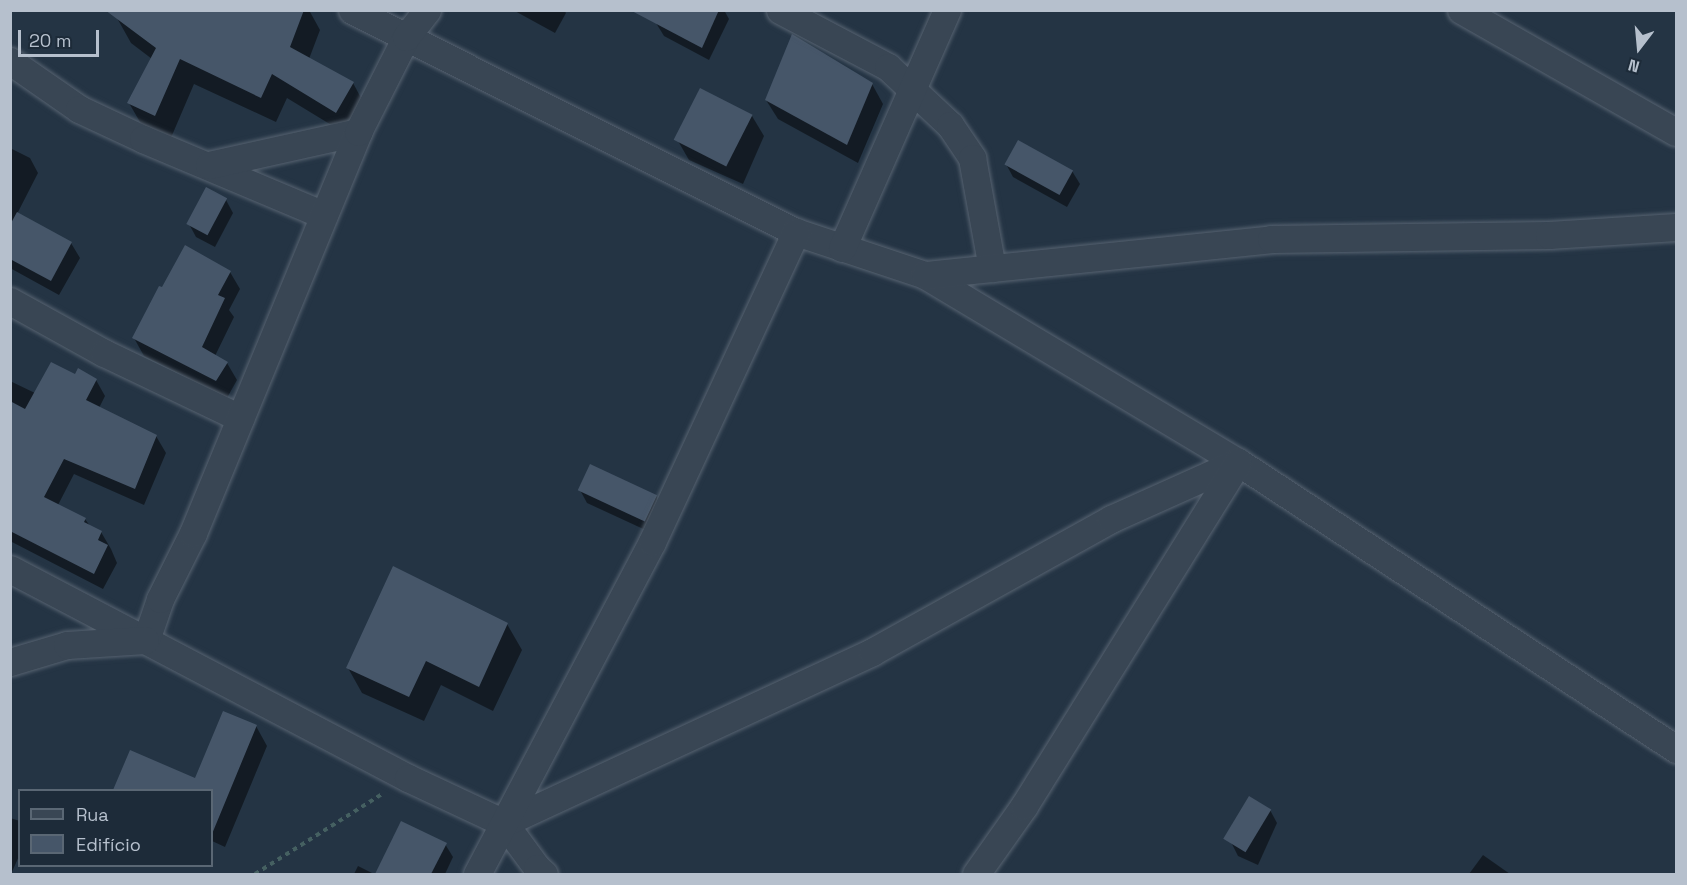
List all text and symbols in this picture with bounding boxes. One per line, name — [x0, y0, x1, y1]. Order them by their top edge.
scale bar — [21, 18, 102, 56]
north arrow — [1609, 18, 1669, 78]
text: 20 m — [29, 29, 72, 52]
text: N — [1626, 54, 1642, 77]
legend — [18, 789, 213, 867]
text: Rua — [76, 803, 109, 826]
text: Edifício — [76, 833, 141, 856]

